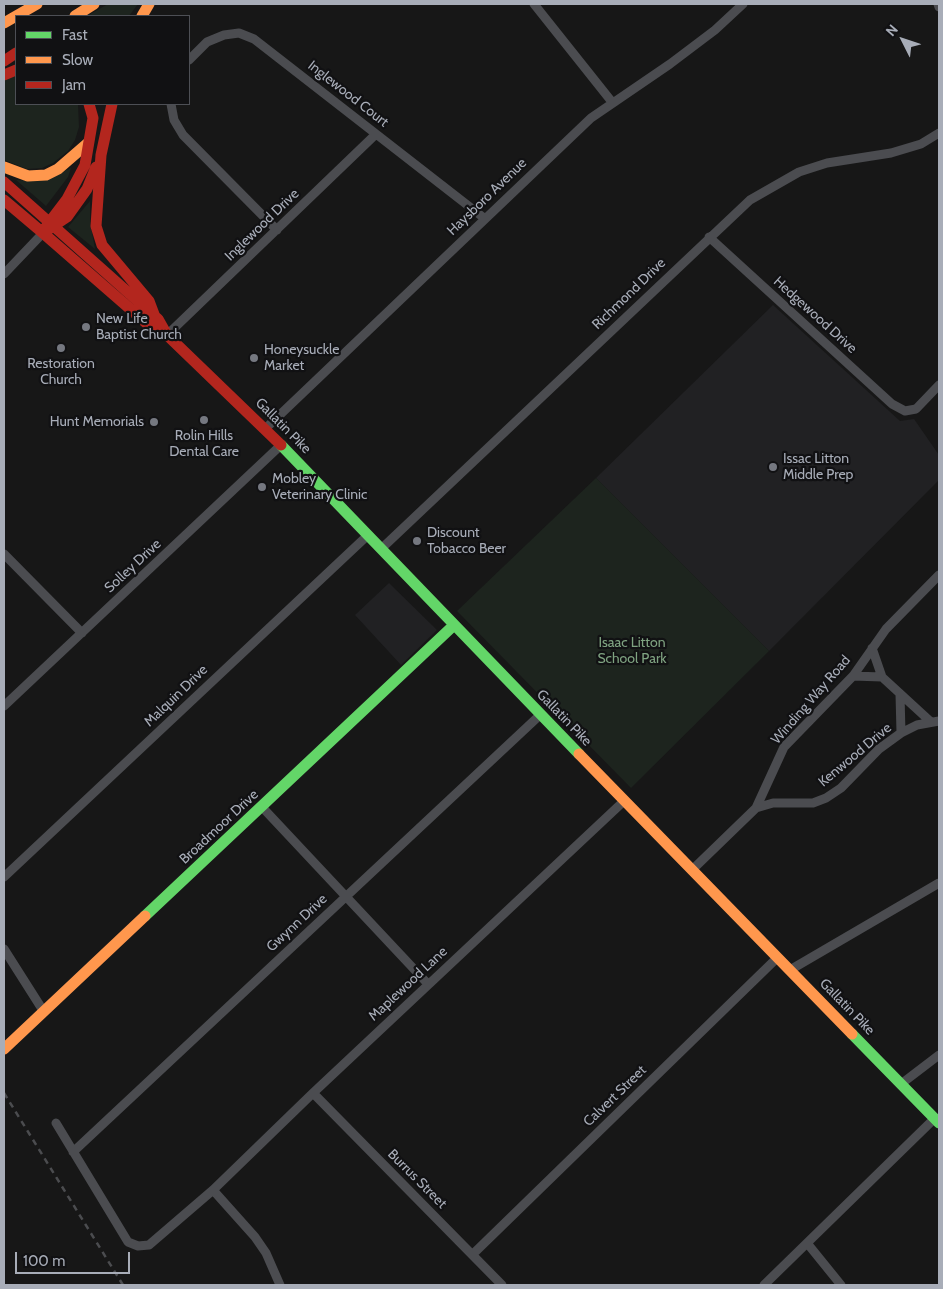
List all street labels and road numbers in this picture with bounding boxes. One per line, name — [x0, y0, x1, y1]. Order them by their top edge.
street label: Inglewood Court — [304, 57, 392, 131]
street label: Haysboro Avenue — [444, 155, 530, 239]
street label: Inglewood Drive — [221, 185, 303, 265]
street label: Richmond Drive — [589, 255, 669, 333]
street label: Hedgewood Drive — [770, 273, 860, 357]
street label: Gallatin Pike — [252, 395, 314, 457]
street label: Solley Drive — [101, 536, 165, 596]
street label: Winding Way Road — [768, 652, 854, 748]
street label: Malquin Drive — [141, 662, 211, 730]
street label: Gallatin Pike — [533, 686, 595, 750]
street label: Kenwood Drive — [815, 720, 895, 790]
street label: Broadmoor Drive — [176, 786, 262, 868]
street label: Gwynn Drive — [263, 891, 331, 955]
street label: Maplewood Lane — [365, 943, 451, 1025]
street label: Gallatin Pike — [816, 975, 878, 1039]
street label: Calvert Street — [580, 1062, 650, 1130]
street label: Burrus Street — [384, 1146, 450, 1212]

